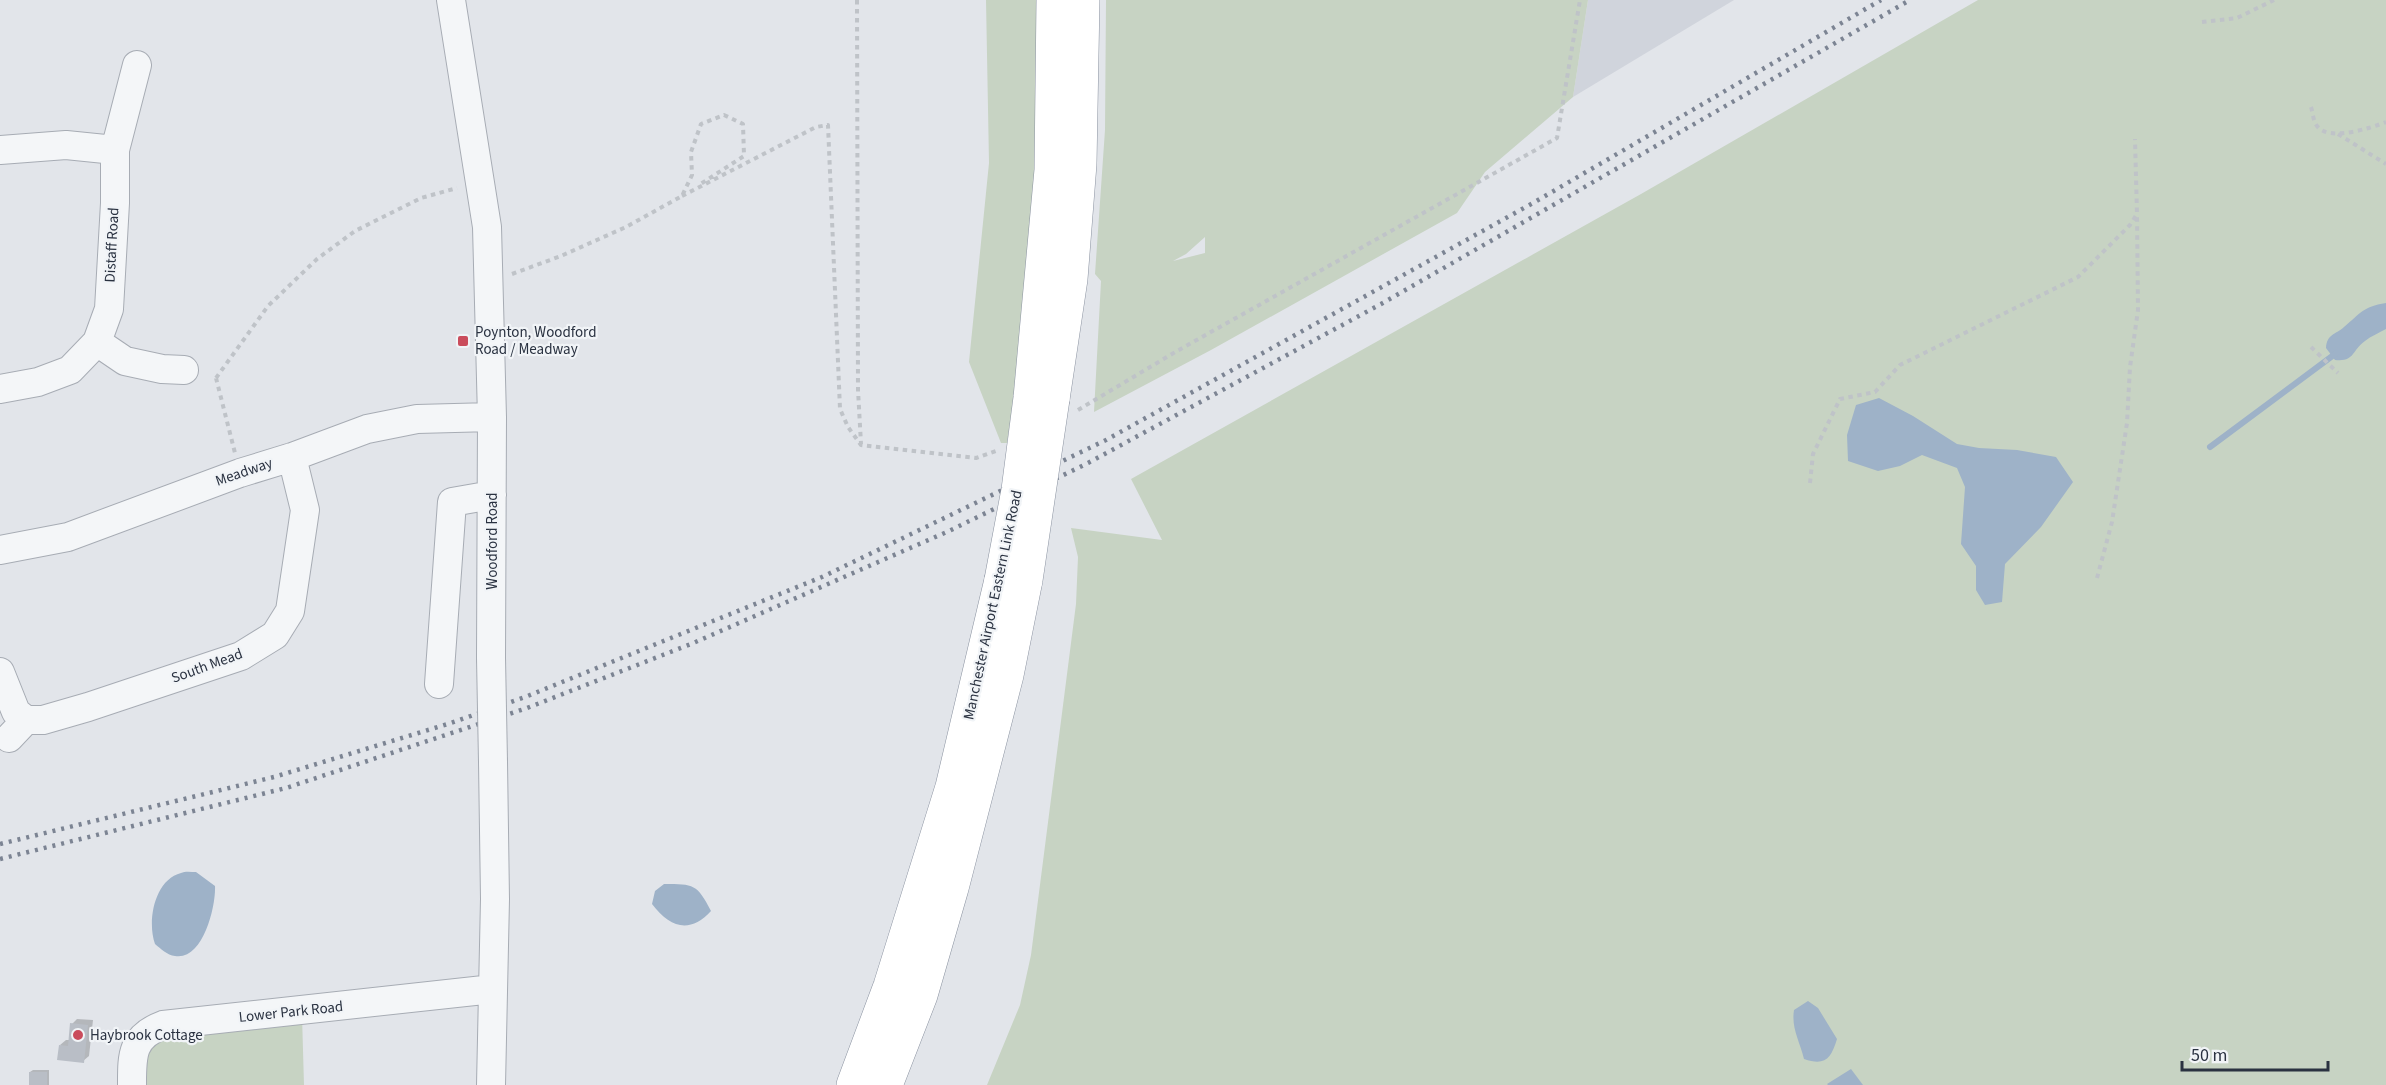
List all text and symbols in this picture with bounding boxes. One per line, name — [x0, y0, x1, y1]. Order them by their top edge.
street label: Distaff Road — [100, 207, 124, 283]
place label: Poynton, Woodford Road / Meadway — [475, 322, 596, 360]
marker: Poynton, Woodford Road / Meadway — [456, 334, 470, 348]
street label: Meadway — [213, 452, 275, 492]
street label: Manchester Airport Eastern Link Road — [958, 488, 1028, 722]
street label: Woodford Road — [482, 492, 503, 590]
street label: South Mead — [168, 643, 246, 689]
street label: Lower Park Road — [238, 996, 344, 1028]
place label: Haybrook Cottage — [90, 1025, 203, 1046]
marker: Haybrook Cottage — [71, 1028, 85, 1042]
scale bar — [2182, 1034, 2328, 1072]
text: 50 m — [2191, 1043, 2227, 1068]

